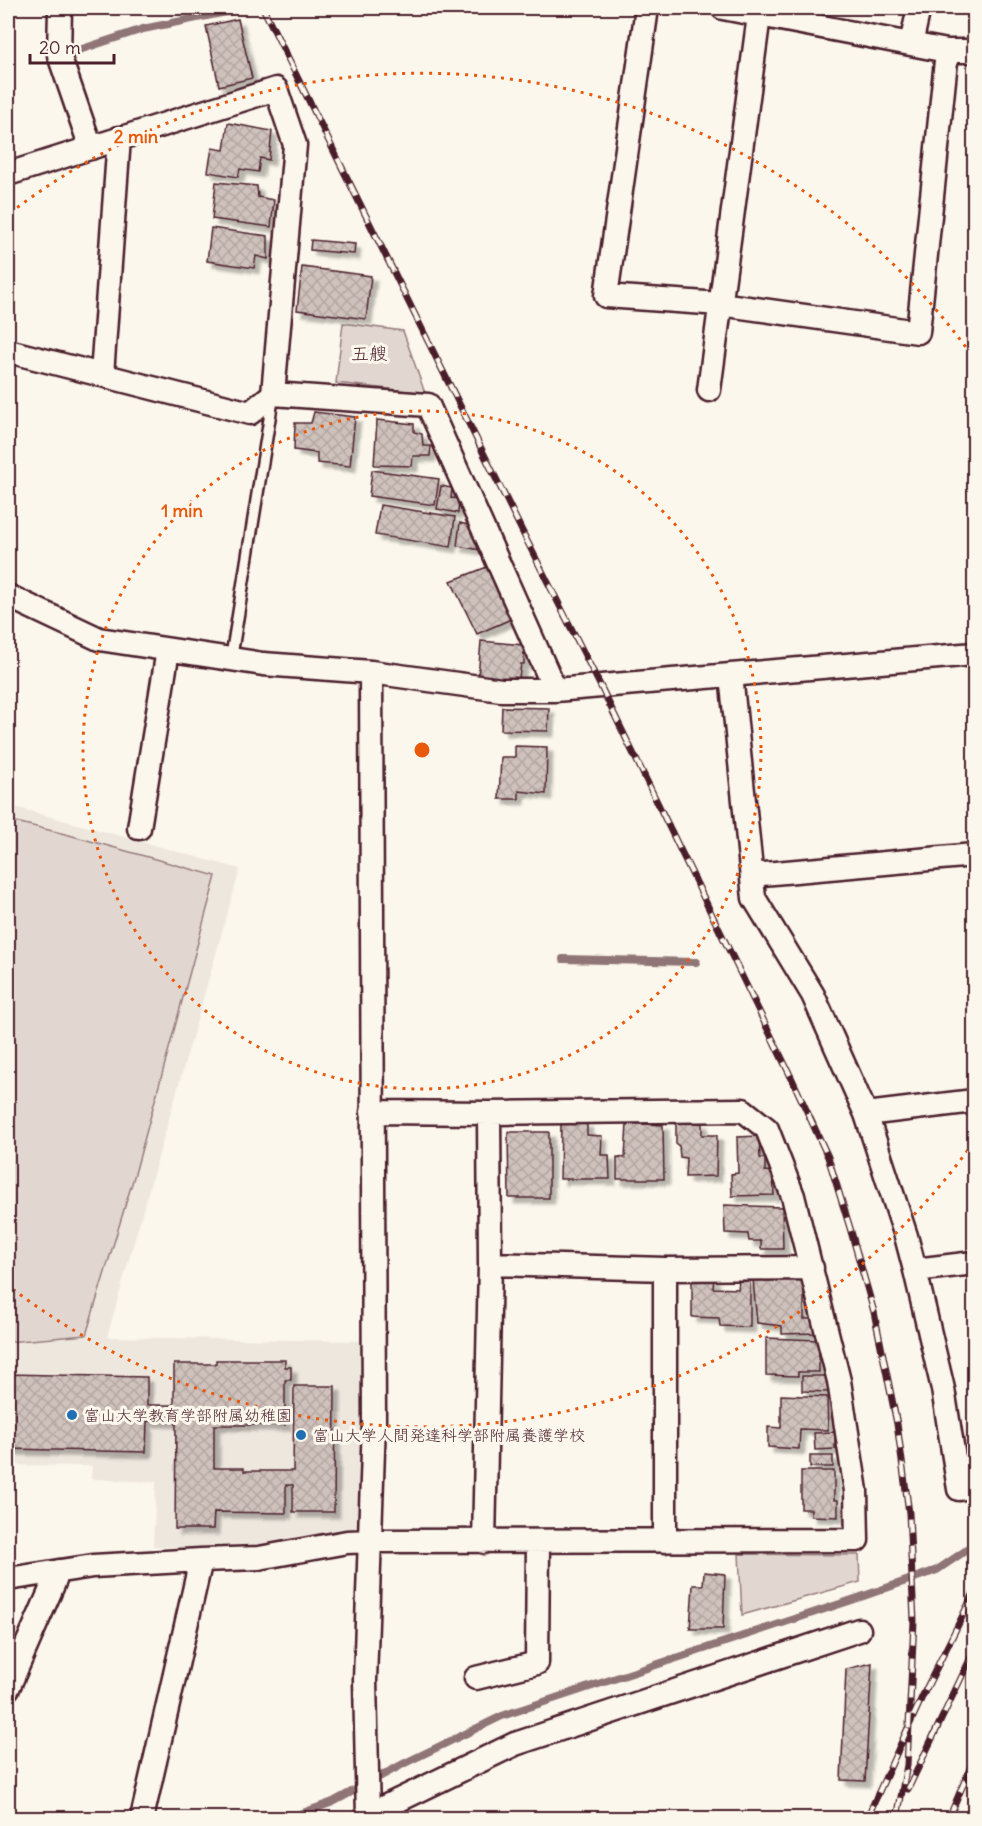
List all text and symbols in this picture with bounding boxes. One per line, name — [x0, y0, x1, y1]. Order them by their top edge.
scale bar — [30, 27, 114, 65]
text: 20 m — [39, 36, 81, 59]
text: 2 min — [114, 125, 159, 148]
district label: 五艘 — [351, 342, 387, 365]
text: 1 min — [161, 499, 203, 522]
centre of rings — [412, 740, 432, 760]
place label: 富山大学教育学部附属幼稚園 — [84, 1405, 292, 1425]
marker: 富山大学教育学部附属幼稚園 — [65, 1408, 79, 1422]
place label: 富山大学人間発達科学部附属養護学校 — [313, 1425, 585, 1445]
marker: 富山大学人間発達科学部附属養護学校 — [294, 1428, 308, 1442]

